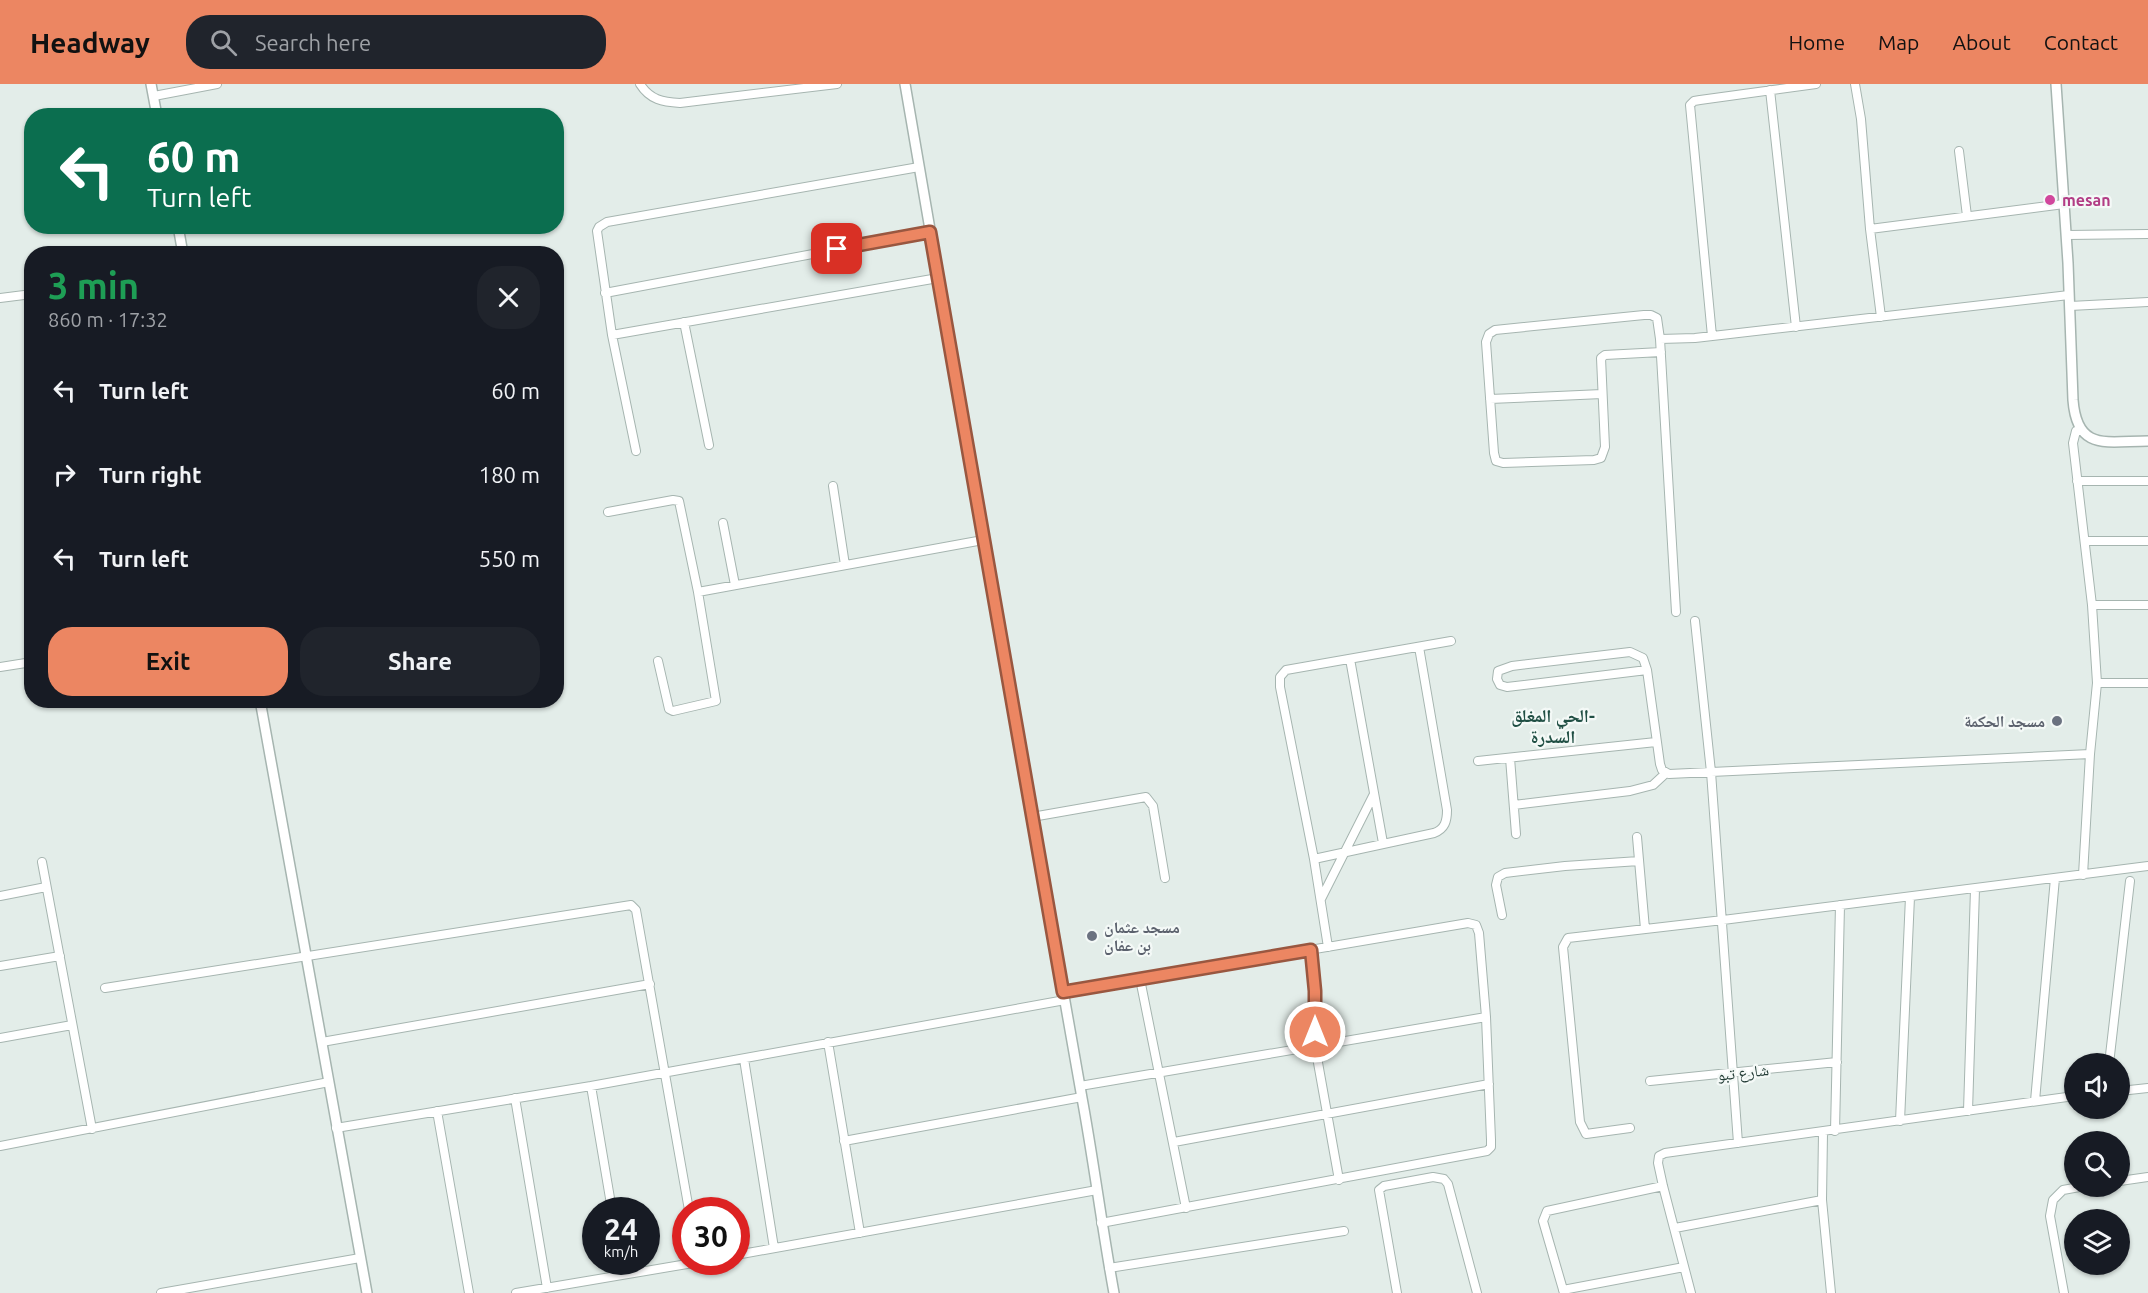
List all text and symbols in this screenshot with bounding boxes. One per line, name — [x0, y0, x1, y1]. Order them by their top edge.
search box — [186, 15, 606, 69]
icon: search — [207, 26, 240, 59]
text: Headway — [30, 27, 150, 58]
text: Search here — [255, 30, 371, 55]
text: Home — [1788, 30, 1845, 54]
text: Map — [1878, 30, 1919, 54]
text: About — [1952, 30, 2011, 54]
text: Contact — [2044, 30, 2118, 54]
icon: left — [48, 132, 126, 210]
text: 60 m — [147, 133, 241, 180]
text: Turn left — [147, 182, 251, 212]
place label: mesan — [2062, 191, 2111, 209]
marker: mesan — [2043, 193, 2057, 207]
pin — [811, 223, 862, 274]
icon: arrive — [820, 232, 853, 265]
text: 3 min — [48, 265, 139, 306]
button: close — [477, 266, 540, 329]
text: 860 m · 17:32 — [48, 308, 168, 331]
icon: left — [48, 374, 81, 407]
text: Turn left — [99, 378, 189, 403]
text: 60 m — [491, 378, 540, 403]
icon: right — [48, 458, 81, 491]
text: Turn right — [99, 462, 201, 487]
text: 180 m — [479, 462, 540, 487]
icon: left — [48, 542, 81, 575]
text: Turn left — [99, 546, 189, 571]
text: 550 m — [479, 546, 540, 571]
button: Exit — [48, 627, 288, 696]
button: Share — [300, 627, 540, 696]
district label: الحي المغلق- السدرة — [1511, 705, 1595, 747]
place label: مسجد الحكمة — [1964, 712, 2045, 730]
marker: مسجد الحكمة — [2050, 714, 2064, 728]
place label: مسجد عثمان بن عفان — [1104, 918, 1180, 955]
marker: مسجد عثمان بن عفان — [1085, 929, 1099, 943]
position arrow — [1283, 1000, 1347, 1064]
map controls — [2064, 1053, 2130, 1275]
button: sound — [2064, 1053, 2130, 1119]
street label: شارع تبو — [1716, 1060, 1770, 1086]
button: search — [2064, 1131, 2130, 1197]
speed limit sign: 30 — [672, 1197, 750, 1275]
button: layers — [2064, 1209, 2130, 1275]
text: 24 — [604, 1212, 638, 1246]
text: km/h — [604, 1243, 638, 1260]

